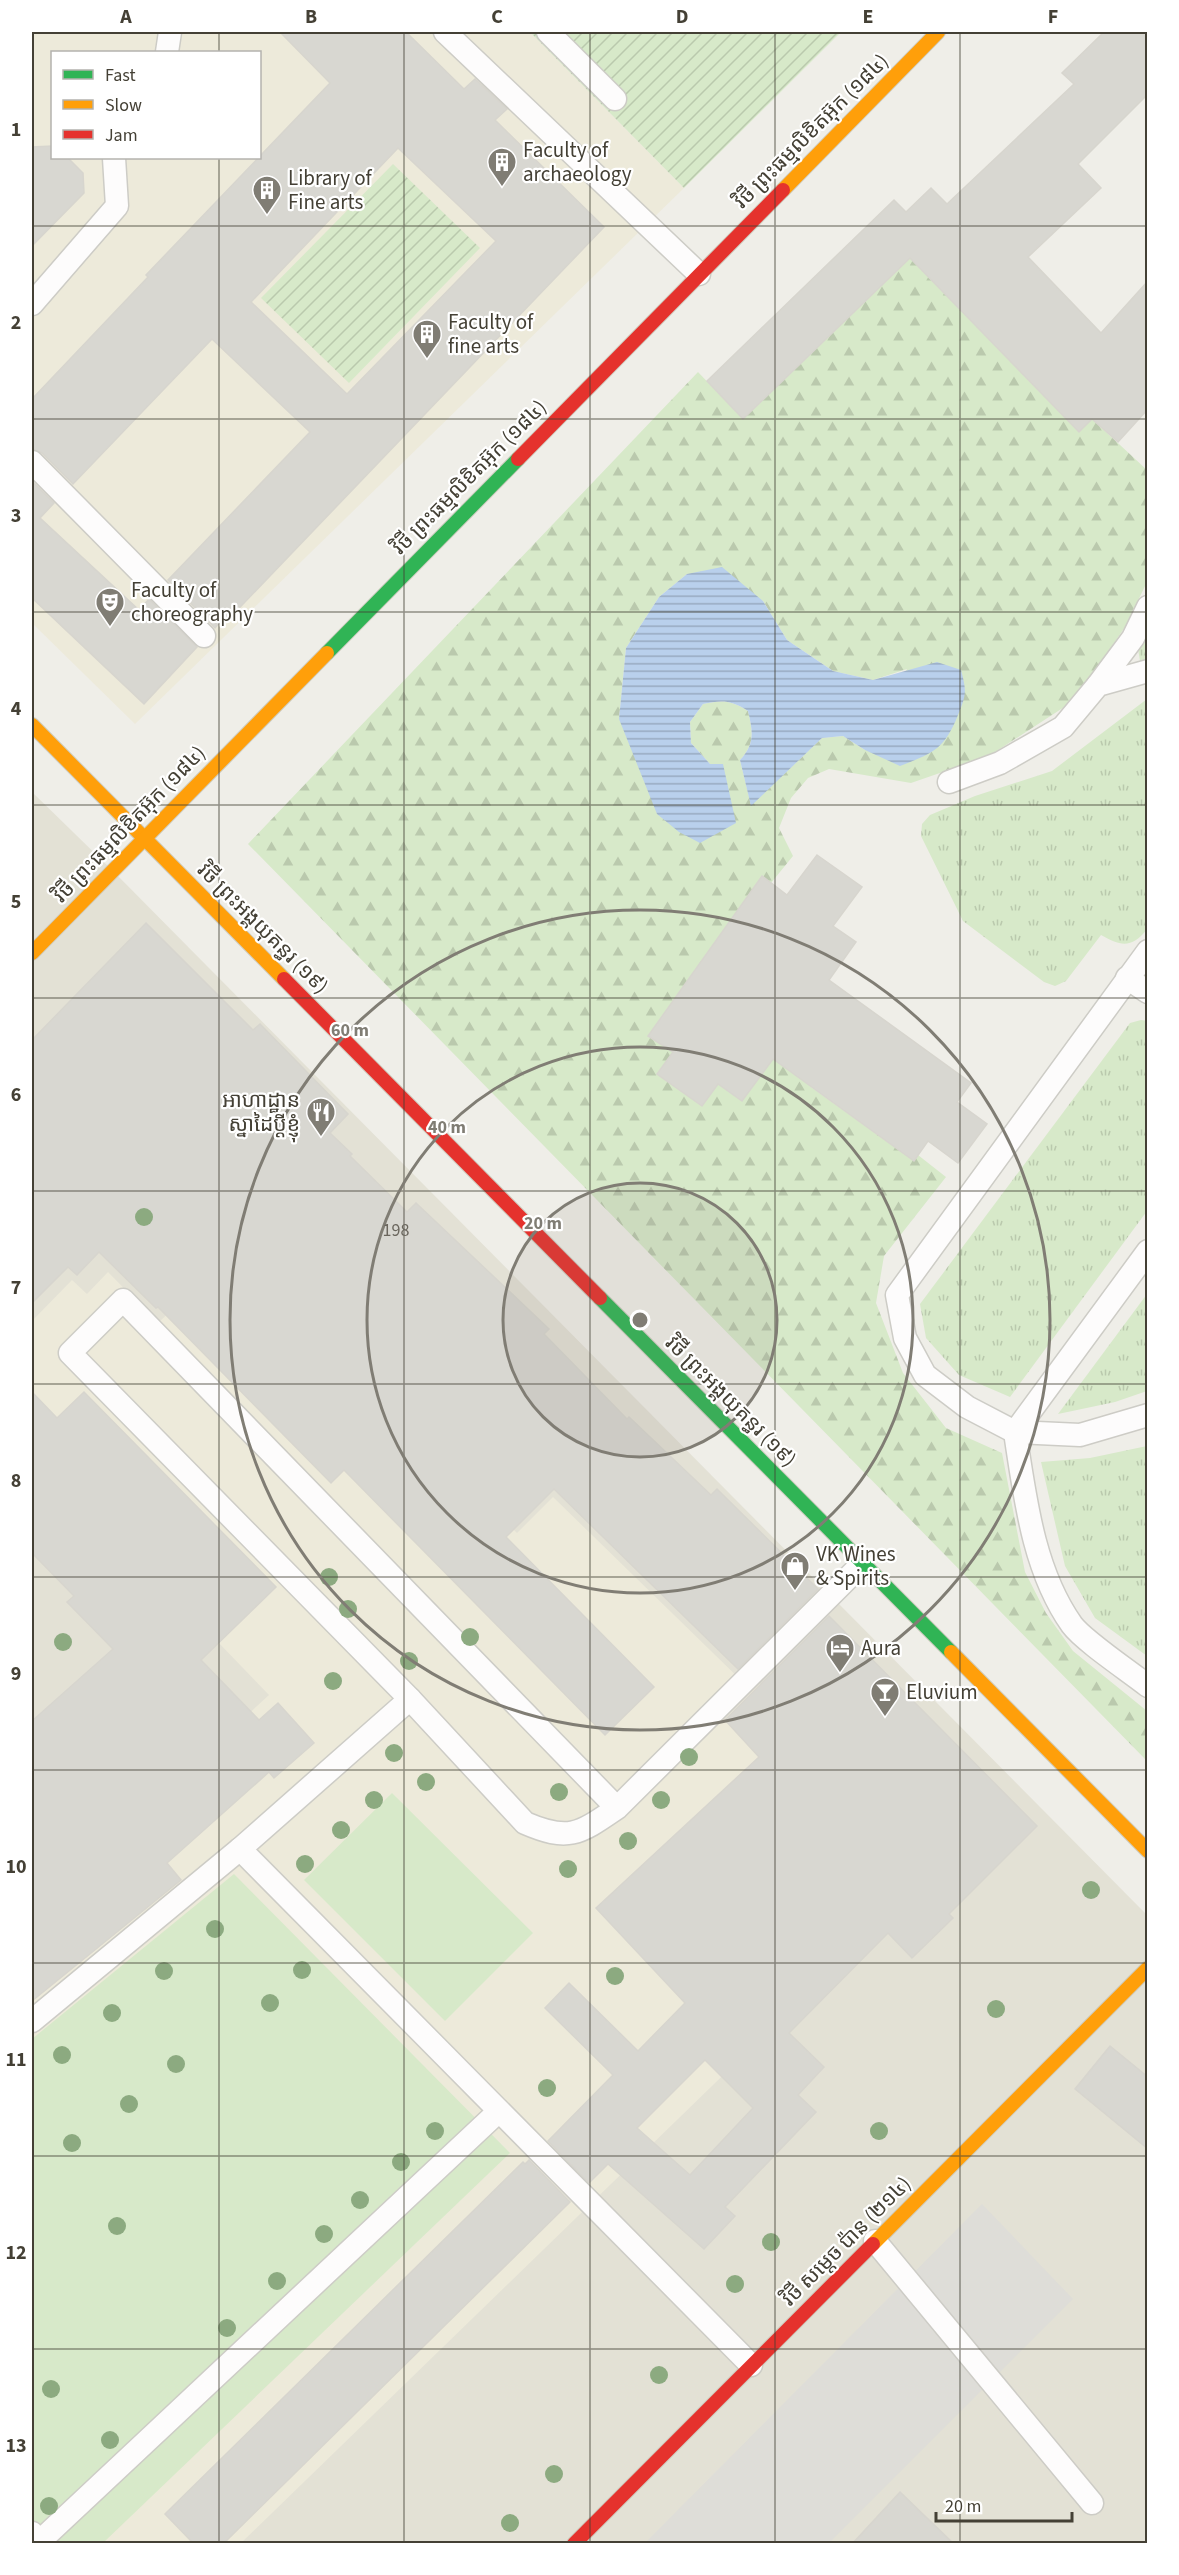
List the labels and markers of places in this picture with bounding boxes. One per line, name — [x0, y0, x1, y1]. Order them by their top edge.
place label: Faculty of archaeology — [523, 135, 632, 189]
building icon: Faculty of archaeology — [486, 146, 518, 188]
place label: Library of Fine arts — [288, 163, 373, 217]
building icon: Library of Fine arts — [251, 174, 283, 216]
place label: Faculty of fine arts — [448, 307, 534, 361]
building icon: Faculty of fine arts — [411, 318, 443, 360]
place label: Faculty of choreography — [131, 575, 253, 629]
theatre icon: Faculty of choreography — [94, 586, 126, 628]
place label: អាហាដ្ឋាន ស្នាដៃប្ដីខ្ញុំ — [222, 1085, 300, 1143]
restaurant icon: អាហាដ្ឋាន ស្នាដៃប្ដីខ្ញុំ — [305, 1096, 337, 1138]
centre of rings — [630, 1310, 650, 1330]
place label: VK Wines & Spirits — [816, 1539, 896, 1593]
shop icon: VK Wines & Spirits — [779, 1550, 811, 1592]
hotel icon: Aura — [824, 1632, 856, 1674]
place label: Aura — [861, 1633, 901, 1663]
bar icon: Eluvium — [869, 1676, 901, 1718]
place label: Eluvium — [906, 1677, 978, 1707]

